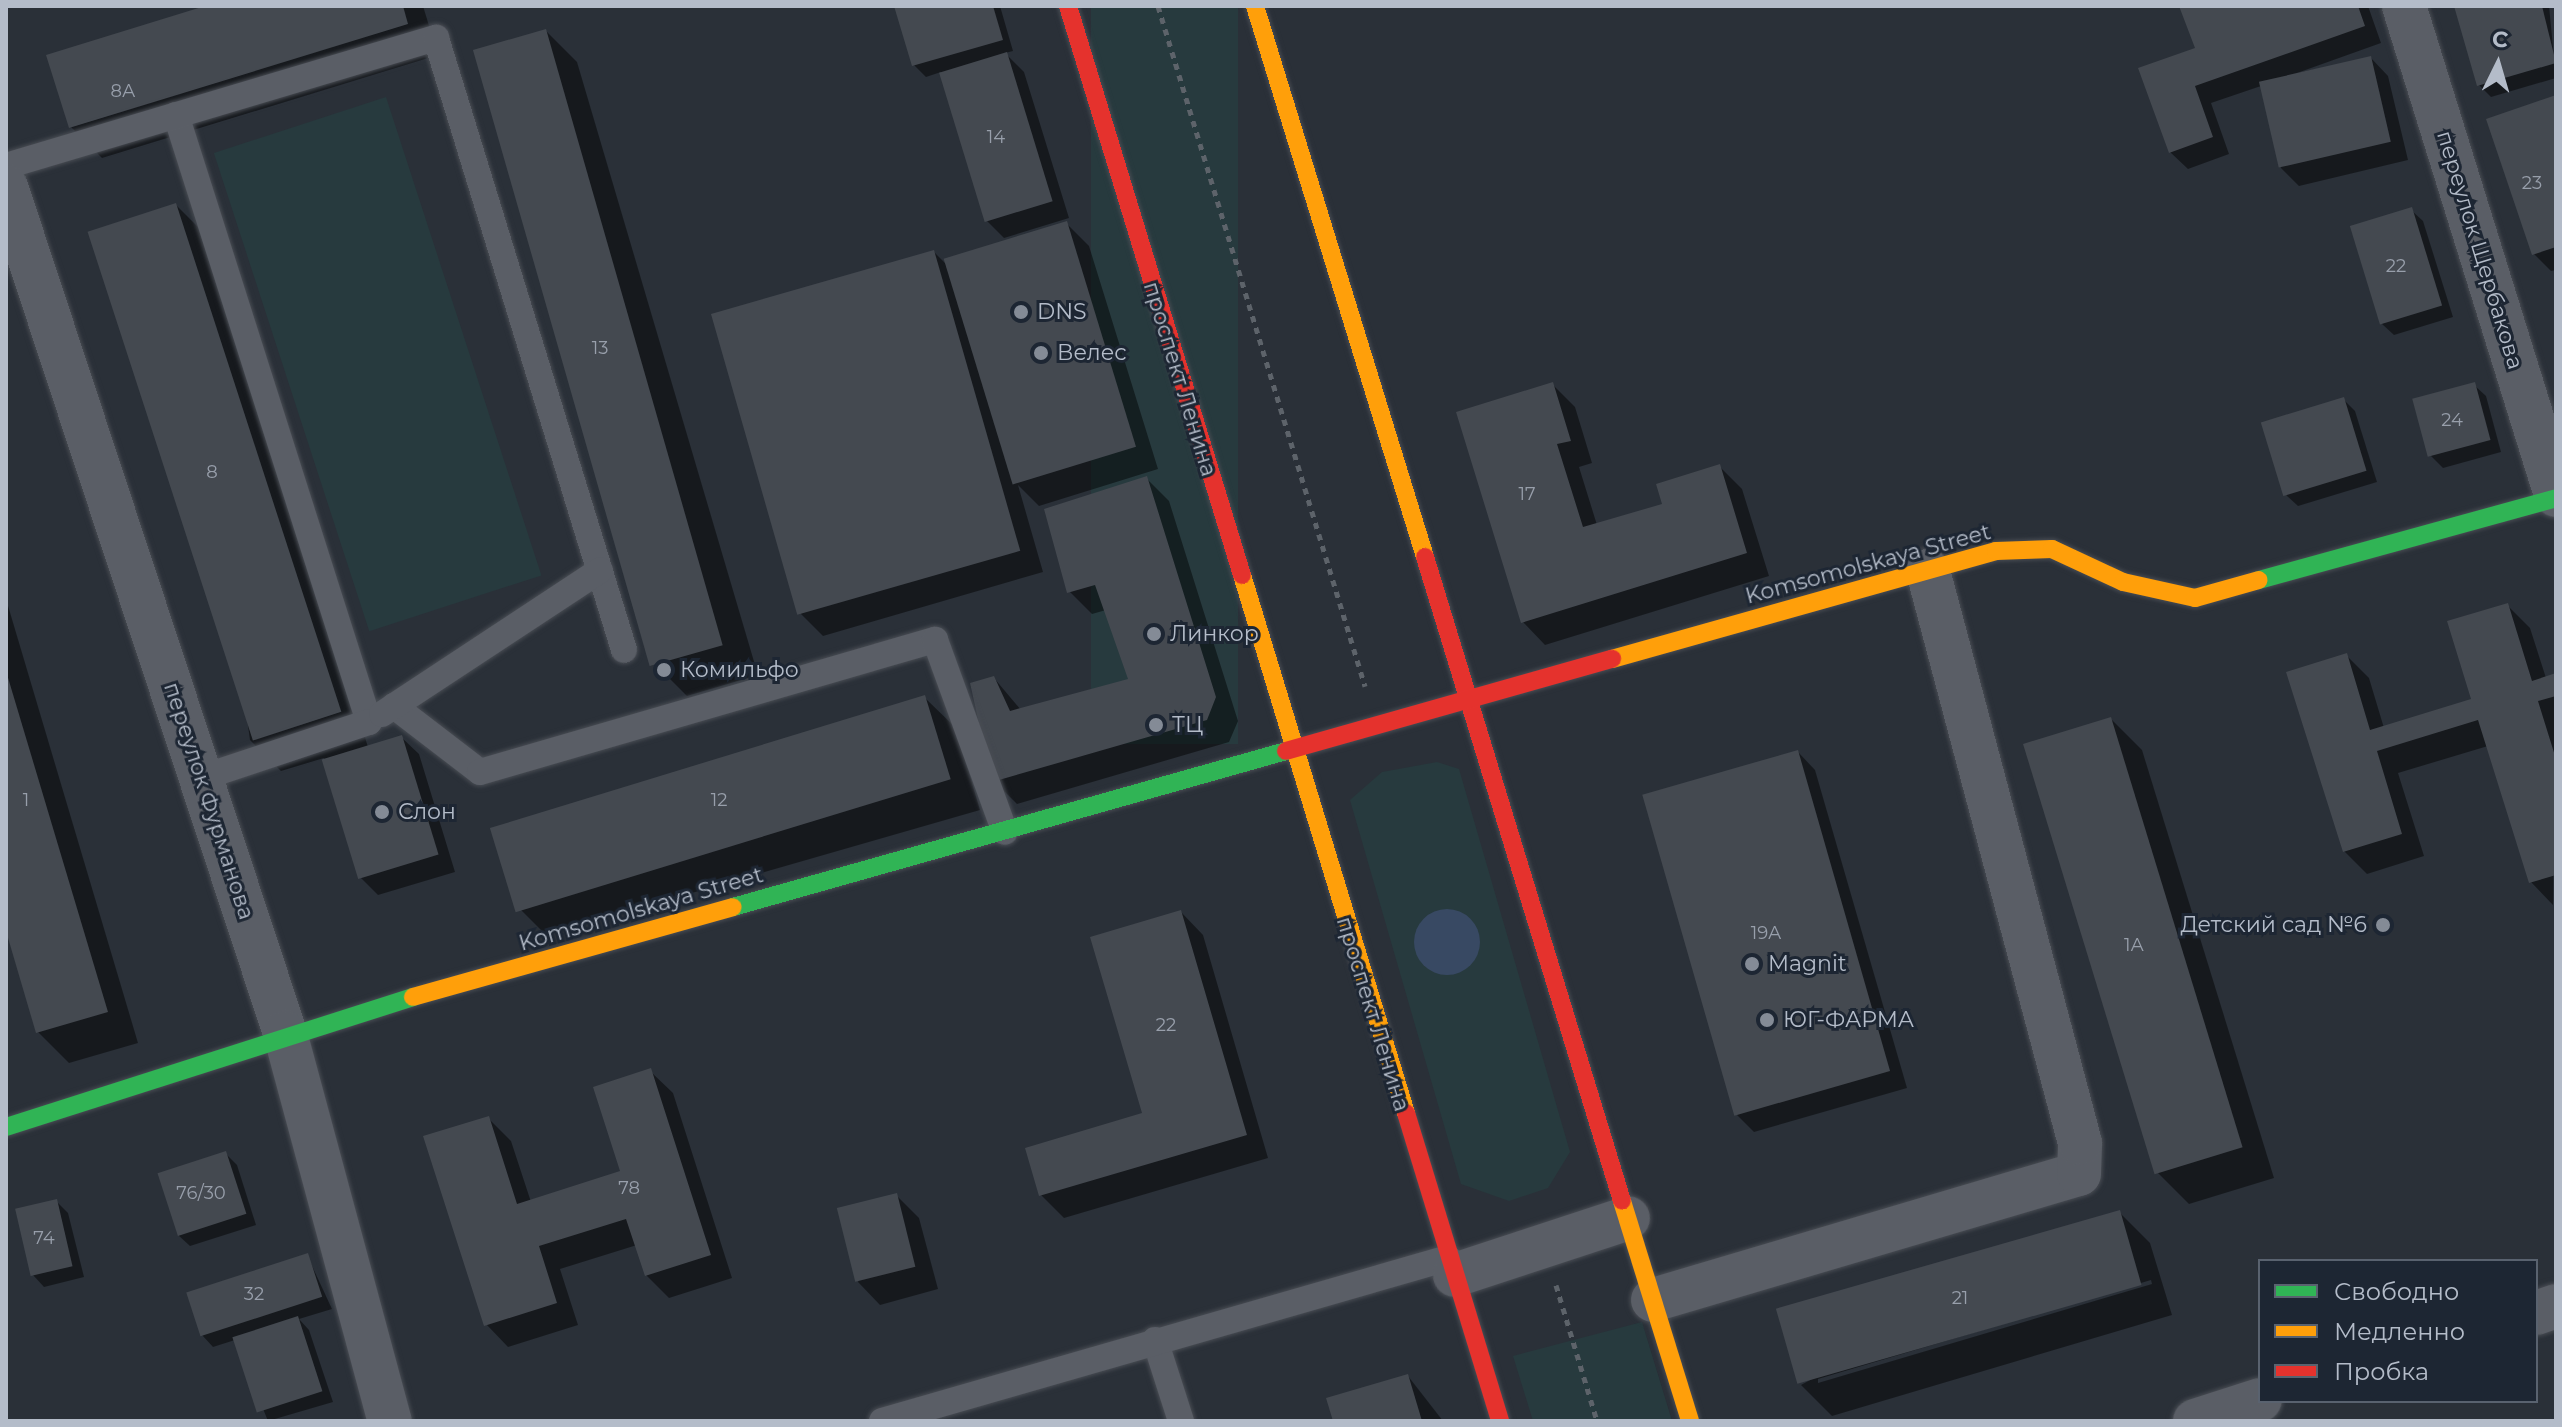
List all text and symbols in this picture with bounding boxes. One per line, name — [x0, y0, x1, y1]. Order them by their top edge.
north arrow — [2458, 24, 2538, 104]
text: С — [2491, 25, 2509, 54]
house number: 8А — [111, 80, 135, 102]
house number: 14 — [987, 126, 1005, 148]
street label: переулок Щербакова — [2431, 128, 2529, 372]
house number: 23 — [2522, 172, 2542, 194]
house number: 22 — [2386, 255, 2406, 277]
street label: проспект Ленина — [1138, 279, 1222, 479]
place label: DNS — [1037, 299, 1087, 325]
marker: DNS — [1012, 303, 1030, 321]
house number: 13 — [592, 337, 608, 359]
place label: Велес — [1057, 340, 1127, 366]
marker: Велес — [1032, 344, 1050, 362]
house number: 24 — [2441, 409, 2463, 431]
house number: 8 — [206, 461, 218, 483]
house number: 17 — [1518, 483, 1536, 505]
street label: Komsomolskaya Street — [1742, 519, 1994, 609]
place label: Линкор — [1170, 621, 1259, 647]
marker: Линкор — [1145, 625, 1163, 643]
place label: Комильфо — [680, 657, 799, 683]
marker: Комильфо — [655, 661, 673, 679]
street label: переулок Фурманова — [158, 679, 260, 923]
place label: ТЦ — [1172, 712, 1203, 738]
marker: ТЦ — [1147, 716, 1165, 734]
house number: 1 — [23, 789, 29, 811]
house number: 12 — [711, 789, 727, 811]
place label: Слон — [398, 799, 456, 825]
marker: Слон — [373, 803, 391, 821]
street label: Komsomolskaya Street — [516, 861, 766, 957]
place label: Детский сад №6 — [2180, 912, 2367, 938]
street label: проспект Ленина — [1331, 914, 1415, 1114]
marker: Детский сад №6 — [2374, 916, 2392, 934]
house number: 19А — [1751, 922, 1781, 944]
house number: 1А — [2124, 934, 2144, 956]
place label: Magnit — [1768, 951, 1847, 977]
marker: Magnit — [1743, 955, 1761, 973]
place label: ЮГ-ФАРМА — [1783, 1007, 1914, 1033]
marker: ЮГ-ФАРМА — [1758, 1011, 1776, 1029]
house number: 22 — [1156, 1014, 1176, 1036]
house number: 78 — [618, 1177, 640, 1199]
house number: 76/30 — [176, 1182, 226, 1204]
house number: 74 — [33, 1227, 55, 1249]
legend — [2258, 1259, 2538, 1403]
text: Свободно — [2334, 1277, 2459, 1306]
house number: 32 — [244, 1283, 264, 1305]
house number: 21 — [1952, 1287, 1968, 1309]
text: Медленно — [2334, 1317, 2465, 1346]
text: Пробка — [2334, 1357, 2429, 1386]

